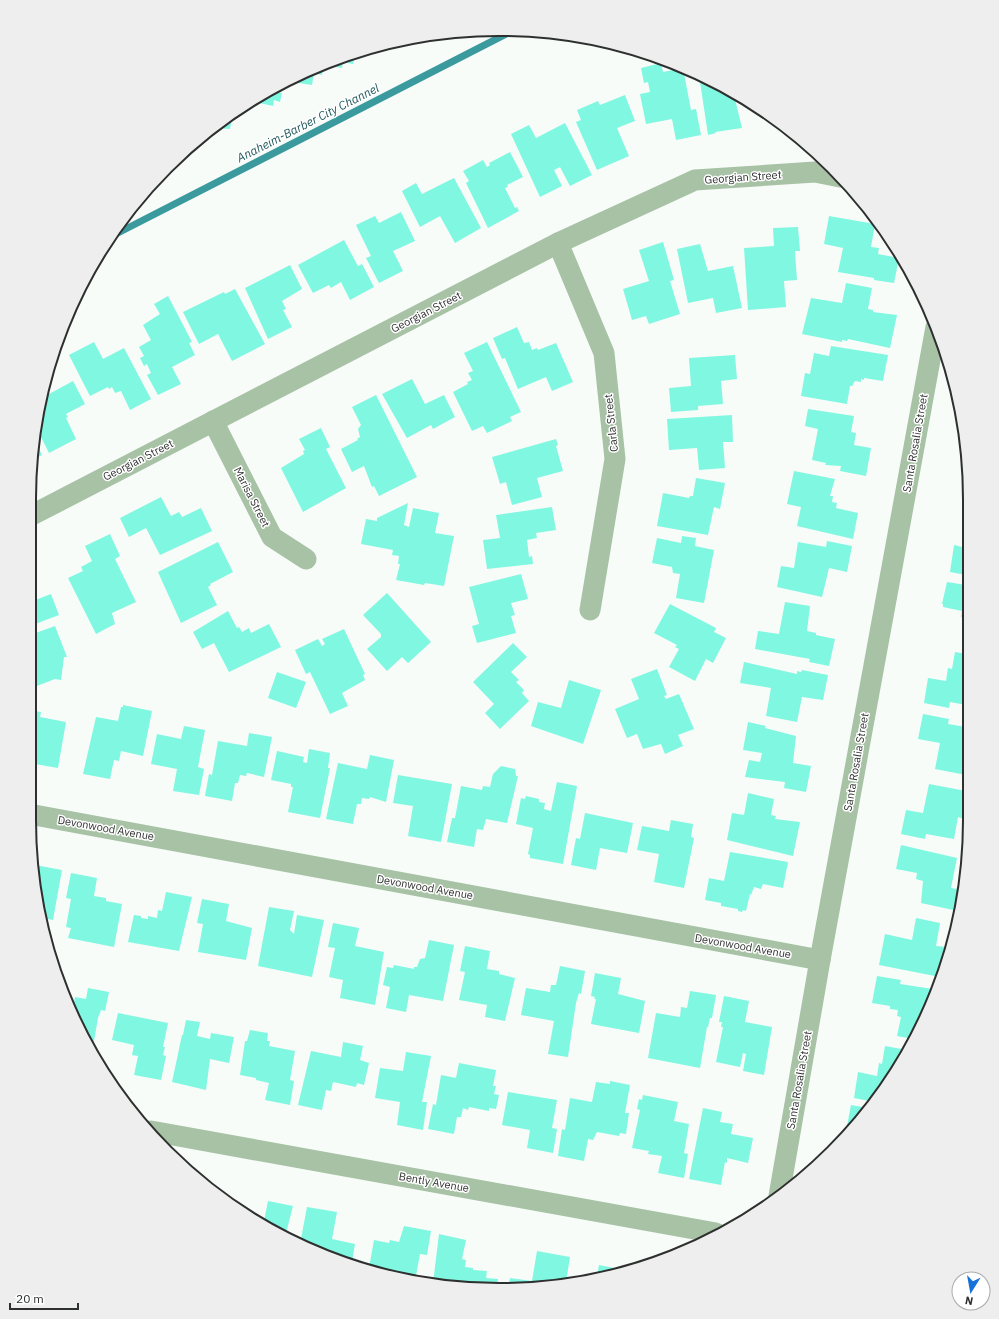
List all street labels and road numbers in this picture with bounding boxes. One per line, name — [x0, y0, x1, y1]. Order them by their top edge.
street label: Georgian Street — [704, 167, 782, 187]
street label: Georgian Street — [388, 288, 464, 336]
street label: Carla Street — [601, 393, 621, 453]
street label: Santa Rosalia Street — [899, 393, 931, 493]
street label: Georgian Street — [100, 436, 176, 484]
street label: Marisa Street — [231, 465, 273, 530]
street label: Santa Rosalia Street — [840, 712, 872, 812]
street label: Devonwood Avenue — [57, 813, 155, 843]
street label: Devonwood Avenue — [376, 872, 474, 902]
street label: Devonwood Avenue — [694, 931, 792, 961]
street label: Santa Rosalia Street — [783, 1030, 815, 1130]
street label: Bently Avenue — [398, 1169, 470, 1195]

